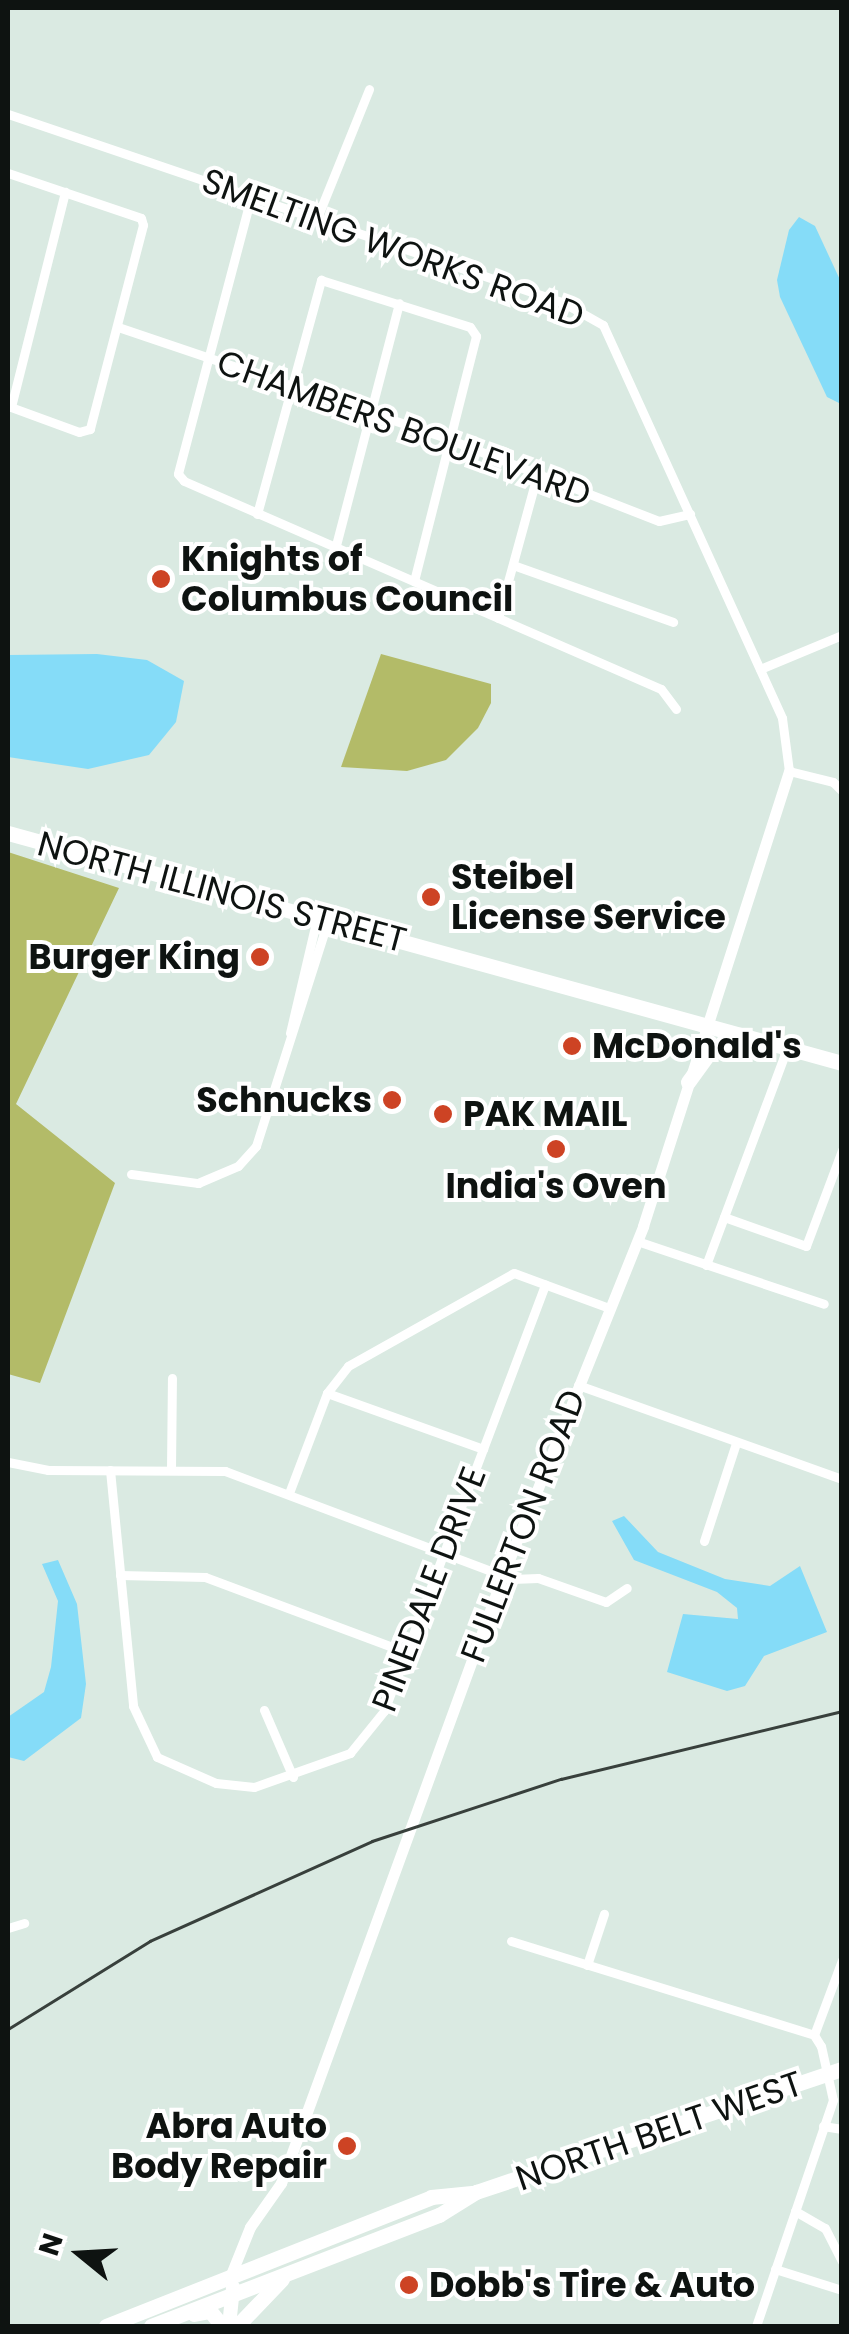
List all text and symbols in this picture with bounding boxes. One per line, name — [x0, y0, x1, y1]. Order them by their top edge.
street label: SMELTING WORKS ROAD — [196, 159, 590, 337]
street label: CHAMBERS BOULEVARD — [211, 341, 597, 515]
place label: Knights of Columbus Council — [181, 538, 513, 620]
marker: Knights of Columbus Council — [150, 568, 172, 590]
street label: NORTH ILLINOIS STREET — [33, 823, 411, 961]
place label: Steibel License Service — [451, 856, 726, 938]
marker: Steibel License Service — [420, 886, 442, 908]
place label: Burger King — [29, 936, 240, 978]
marker: Burger King — [249, 946, 271, 968]
place label: McDonald's — [592, 1025, 802, 1067]
marker: McDonald's — [561, 1035, 583, 1057]
place label: Schnucks — [196, 1079, 372, 1121]
marker: Schnucks — [381, 1089, 403, 1111]
place label: PAK MAIL — [463, 1093, 627, 1135]
marker: PAK MAIL — [432, 1103, 454, 1125]
marker: India's Oven — [545, 1138, 567, 1160]
place label: India's Oven — [445, 1165, 667, 1207]
street label: FULLERTON ROAD — [452, 1384, 594, 1668]
street label: PINEDALE DRIVE — [363, 1461, 495, 1717]
street label: NORTH BELT WEST — [510, 2062, 808, 2200]
place label: Abra Auto Body Repair — [111, 2105, 327, 2187]
marker: Abra Auto Body Repair — [336, 2135, 358, 2157]
north arrow — [30, 2204, 130, 2304]
text: N — [29, 2229, 73, 2261]
place label: Dobb's Tire & Auto — [429, 2264, 755, 2306]
marker: Dobb's Tire & Auto — [398, 2274, 420, 2296]

